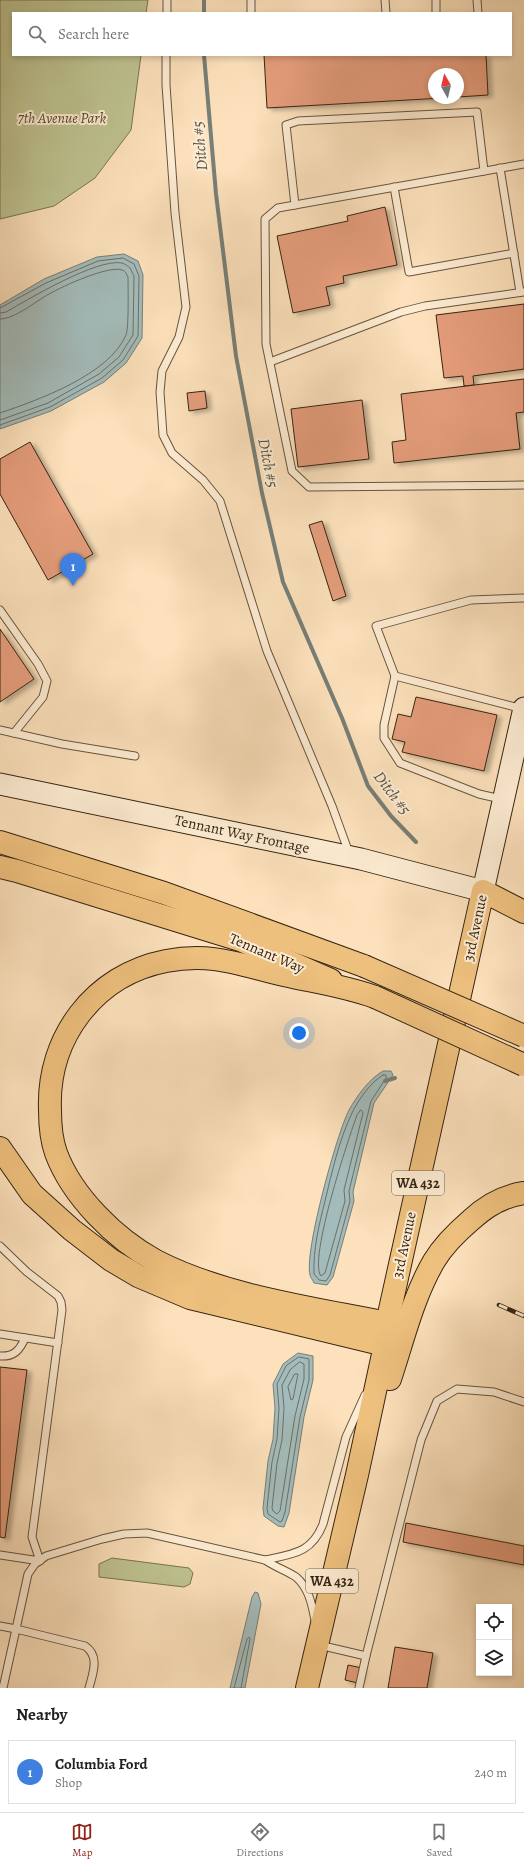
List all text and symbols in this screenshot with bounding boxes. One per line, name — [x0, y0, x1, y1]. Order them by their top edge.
search box — [12, 12, 512, 56]
icon: search — [26, 23, 48, 45]
text: Search here — [58, 24, 129, 44]
north arrow — [428, 68, 464, 104]
park label: 7th Avenue Park — [18, 108, 107, 128]
water label: Ditch #5 — [187, 120, 213, 172]
water label: Ditch #5 — [252, 436, 284, 490]
pin: 1 — [60, 553, 86, 586]
water label: Ditch #5 — [368, 767, 416, 820]
street label: Tennant Way Frontage — [173, 810, 312, 858]
street label: 3rd Avenue — [458, 893, 492, 963]
street label: Tennant Way — [226, 928, 308, 978]
your location — [289, 1023, 309, 1043]
road number: WA 432 — [392, 1171, 444, 1195]
street label: 3rd Avenue — [387, 1210, 421, 1280]
road number: WA 432 — [306, 1569, 358, 1593]
map controls — [476, 1604, 512, 1676]
button: locate — [476, 1604, 512, 1640]
button: layers — [476, 1640, 512, 1676]
text: Nearby — [16, 1703, 67, 1726]
text: Columbia Ford — [55, 1754, 147, 1774]
text: 1 — [28, 1764, 32, 1781]
text: 240 m — [475, 1764, 507, 1781]
text: Shop — [55, 1774, 82, 1791]
tab: Map — [71, 1821, 93, 1860]
tab: Directions — [236, 1821, 284, 1860]
tab: Saved — [426, 1821, 453, 1860]

